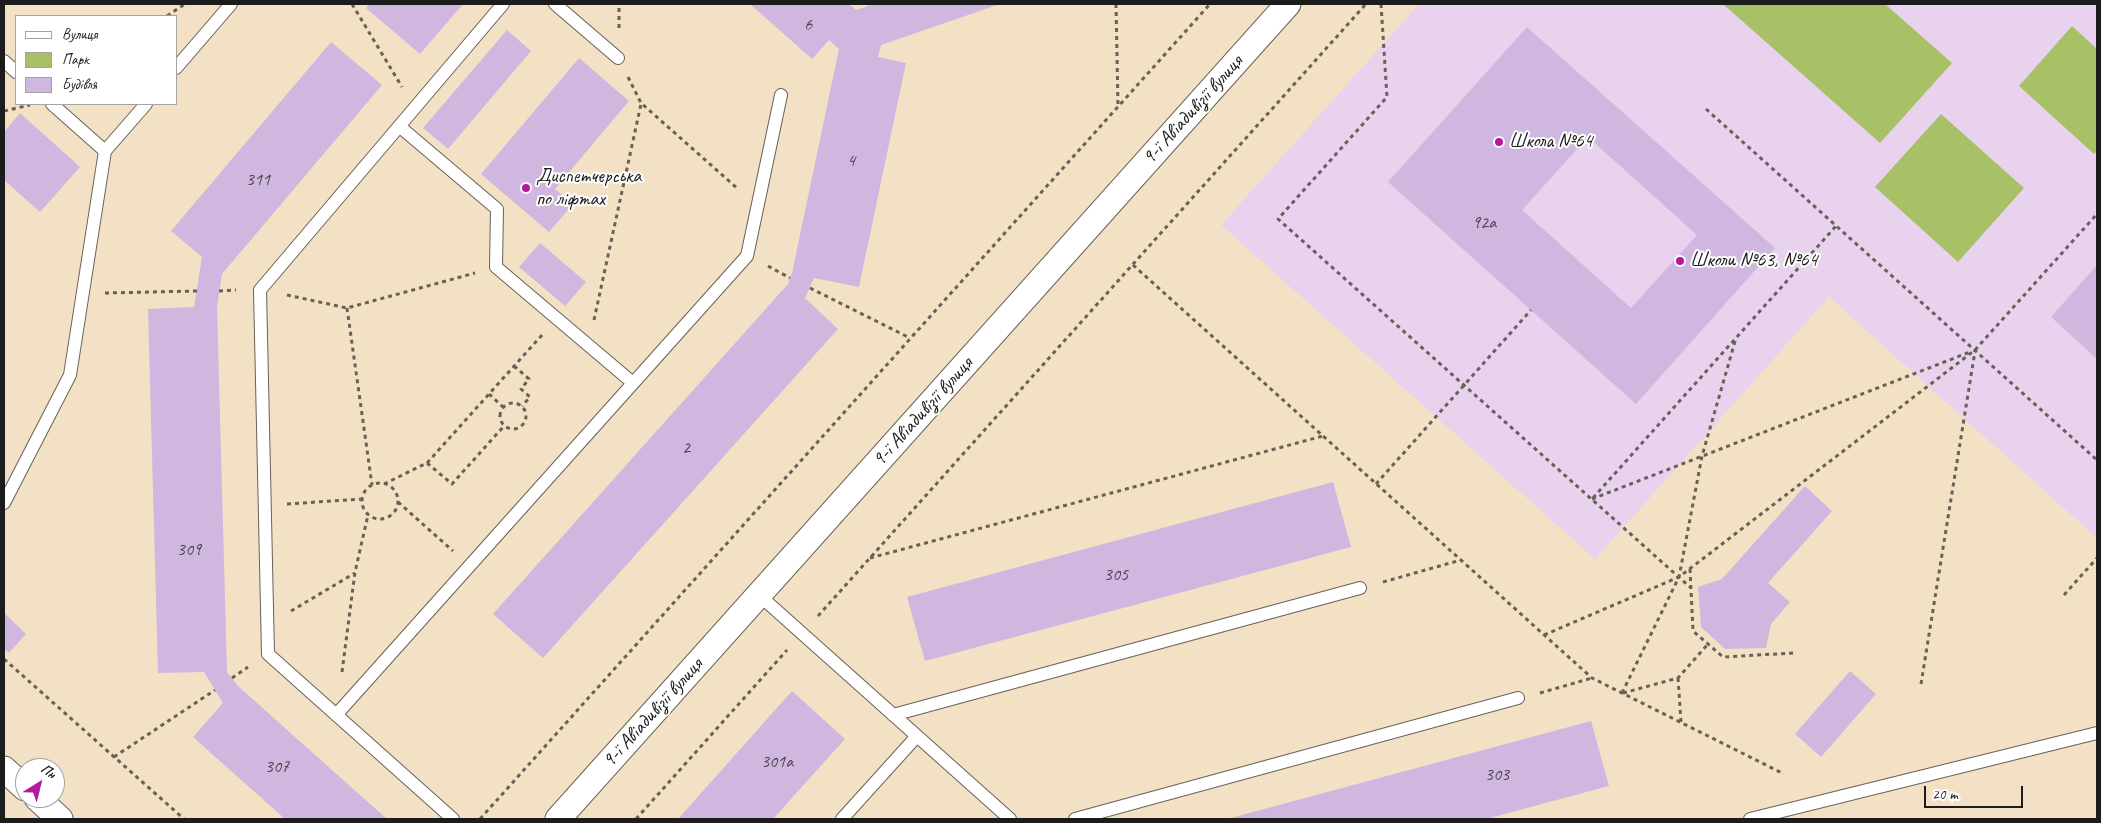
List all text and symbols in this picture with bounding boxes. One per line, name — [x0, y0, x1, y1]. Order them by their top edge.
house number: 6 — [804, 14, 812, 36]
legend — [15, 15, 178, 105]
text: Вулиця — [62, 25, 98, 44]
text: Парк — [62, 50, 89, 69]
street label: 9-ї Авіадивізії вулиця — [1138, 50, 1248, 170]
text: Будівля — [62, 75, 97, 94]
place label: Школа №64 — [1509, 130, 1592, 154]
marker: Школа №64 — [1493, 136, 1505, 148]
house number: 4 — [847, 150, 855, 172]
place label: Диспетчерська по ліфтах — [536, 165, 641, 212]
house number: 311 — [246, 169, 270, 191]
marker: Диспетчерська по ліфтах — [520, 182, 532, 194]
house number: 92а — [1472, 212, 1496, 234]
place label: Школи №63, №64 — [1690, 249, 1818, 273]
marker: Школи №63, №64 — [1674, 255, 1686, 267]
street label: 9-ї Авіадивізії вулиця — [868, 352, 978, 472]
house number: 2 — [682, 437, 690, 459]
house number: 309 — [177, 539, 201, 561]
house number: 305 — [1104, 564, 1128, 586]
street label: 9-ї Авіадивізії вулиця — [598, 653, 708, 773]
house number: 301а — [761, 751, 793, 773]
house number: 307 — [265, 756, 289, 778]
north arrow — [15, 758, 65, 808]
text: Пн — [38, 760, 59, 782]
house number: 303 — [1485, 764, 1509, 786]
scale bar — [1926, 776, 2025, 808]
text: 20 m — [1932, 785, 1958, 804]

